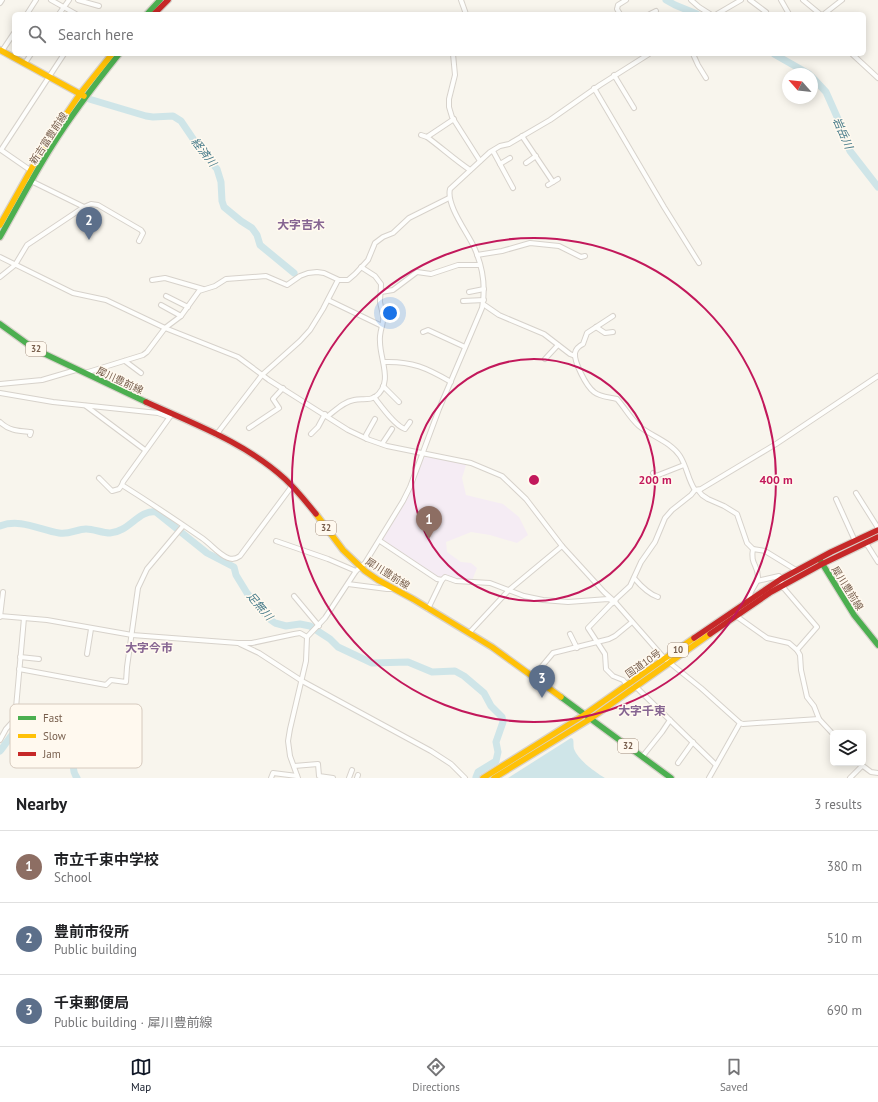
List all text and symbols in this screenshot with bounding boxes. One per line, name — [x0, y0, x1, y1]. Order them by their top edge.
search box — [12, 12, 866, 56]
icon: search — [26, 23, 48, 45]
text: Search here — [58, 25, 134, 44]
north arrow — [782, 68, 818, 104]
street label: 新吉富豊前線 — [27, 110, 70, 167]
water label: 岩岳川 — [830, 115, 857, 152]
water label: 経済川 — [188, 135, 220, 170]
pin: 2 — [76, 207, 102, 240]
district label: 大字吉木 — [277, 217, 325, 232]
your location — [380, 303, 400, 323]
road number: 32 — [26, 342, 46, 356]
street label: 犀川豊前線 — [94, 364, 145, 397]
text: 200 m — [638, 472, 672, 487]
text: 400 m — [759, 472, 793, 487]
centre of rings — [527, 473, 541, 487]
pin: 1 — [416, 506, 442, 539]
road number: 32 — [316, 521, 336, 535]
street label: 犀川豊前線 — [363, 555, 412, 592]
street label: 犀川豊前線 — [829, 564, 866, 613]
water label: 足無川 — [244, 589, 277, 624]
district label: 大字今市 — [125, 640, 173, 655]
road number: 10 — [668, 643, 688, 657]
street label: 国道10号 — [623, 646, 664, 680]
pin: 3 — [529, 665, 555, 698]
district label: 大字千束 — [618, 703, 666, 718]
legend — [10, 704, 142, 768]
text: Fast — [43, 711, 63, 725]
text: Slow — [43, 729, 66, 743]
map controls — [830, 730, 866, 766]
button: layers — [830, 730, 866, 766]
road number: 32 — [618, 739, 638, 753]
text: Jam — [42, 747, 61, 761]
text: Nearby — [16, 793, 67, 815]
text: 3 results — [814, 796, 862, 813]
text: 市立千束中学校 — [54, 850, 159, 869]
text: 1 — [25, 858, 33, 875]
text: 380 m — [827, 858, 862, 875]
text: School — [54, 869, 92, 886]
text: 豊前市役所 — [54, 922, 129, 941]
text: 2 — [25, 930, 33, 947]
text: 510 m — [827, 930, 862, 947]
text: Public building — [54, 941, 137, 958]
text: 千束郵便局 — [54, 993, 129, 1012]
text: 3 — [25, 1002, 33, 1019]
text: 690 m — [827, 1002, 862, 1019]
text: Public building · 犀川豊前線 — [54, 1014, 212, 1031]
tab: Map — [130, 1056, 152, 1094]
tab: Directions — [412, 1056, 460, 1094]
tab: Saved — [720, 1056, 748, 1094]

